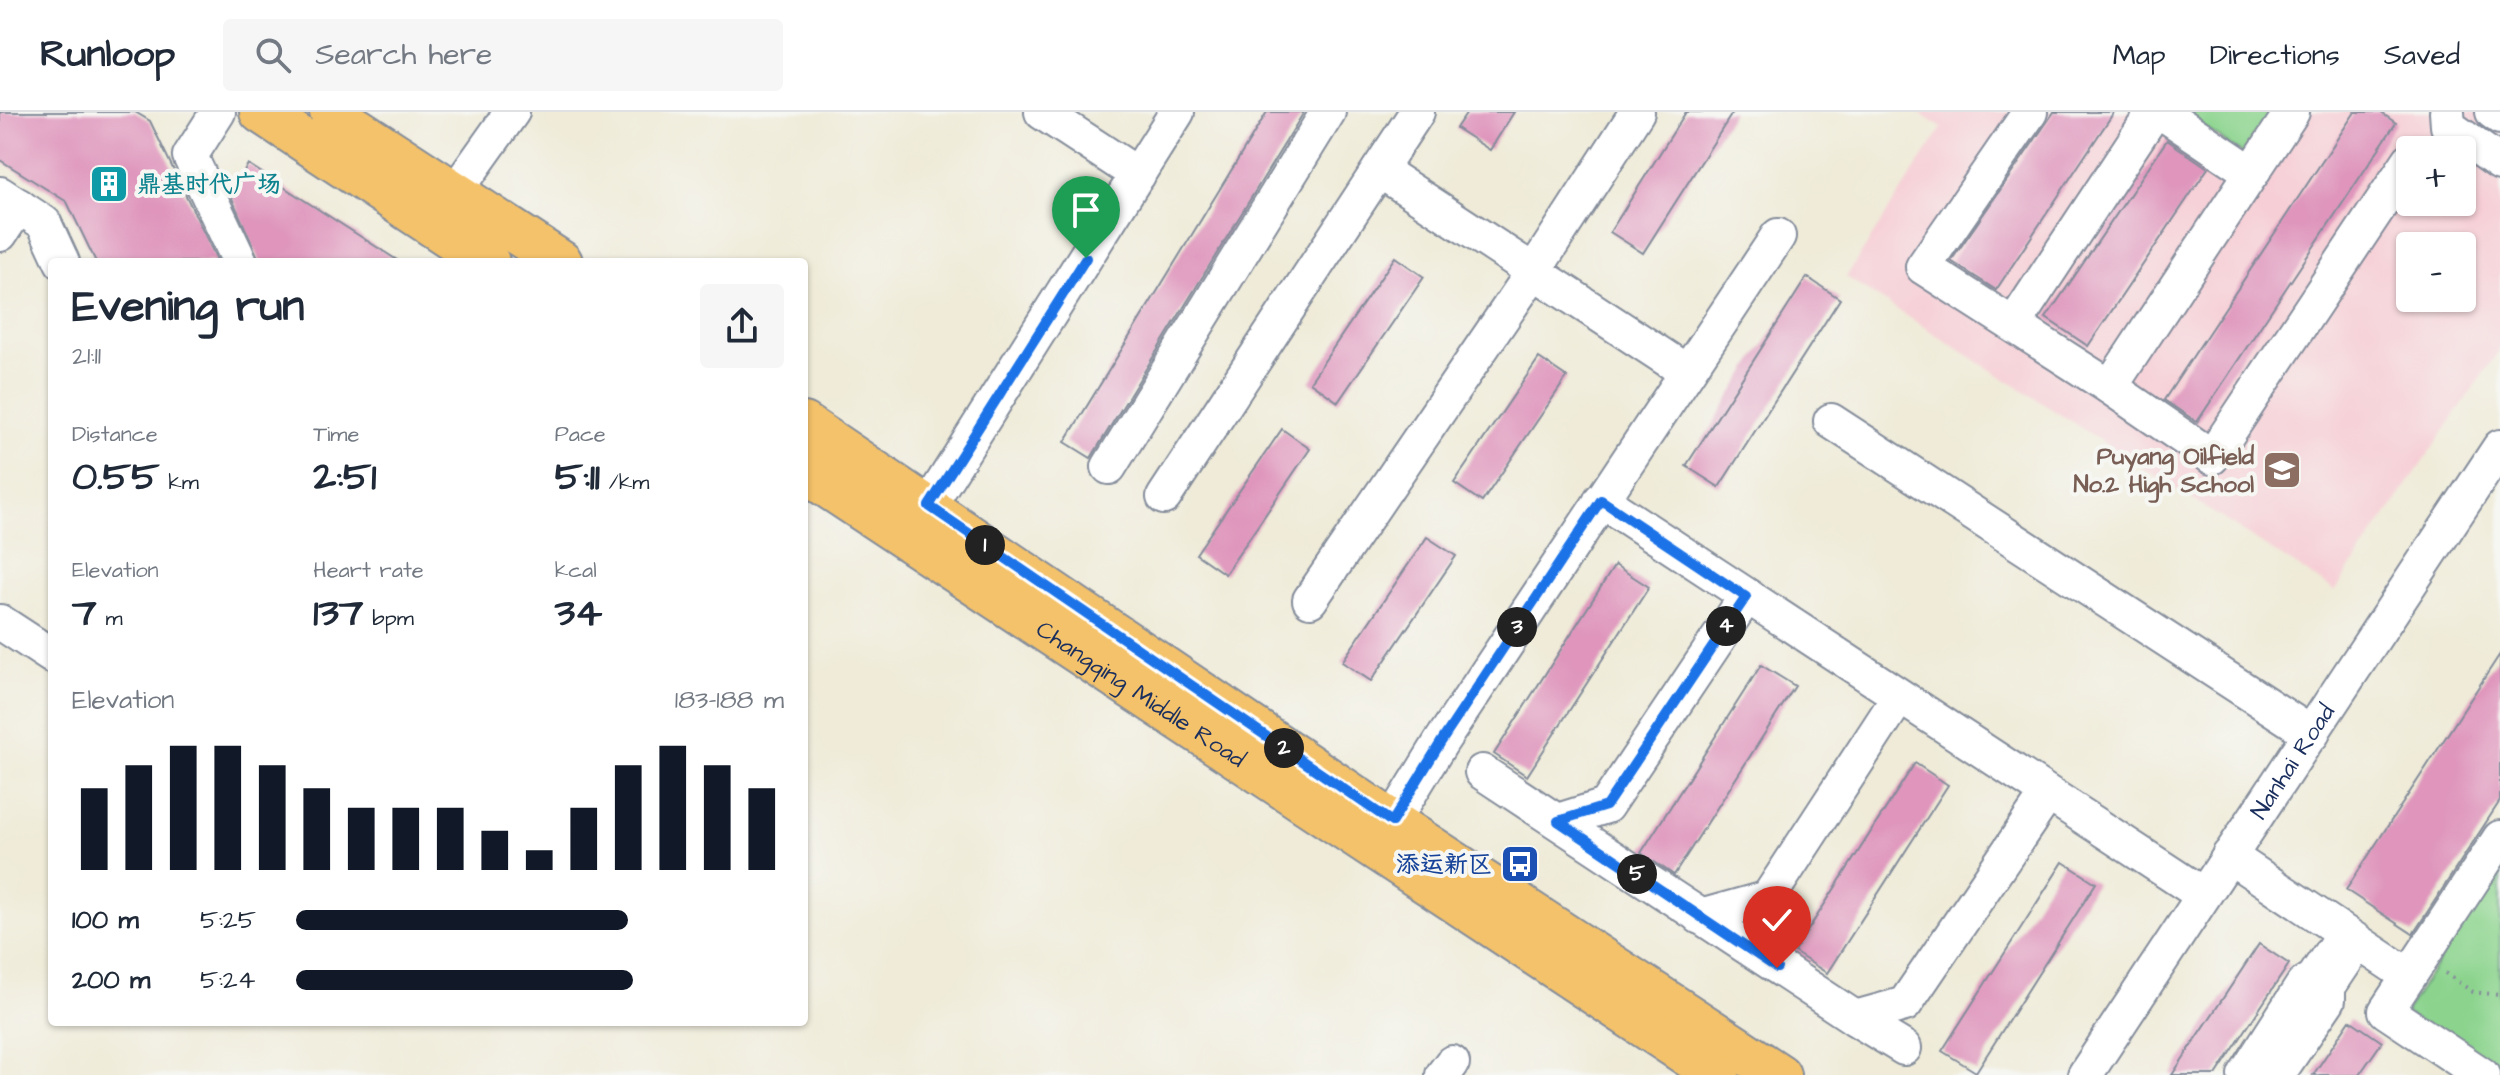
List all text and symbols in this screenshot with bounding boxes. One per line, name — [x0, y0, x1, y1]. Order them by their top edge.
search box — [223, 19, 783, 91]
text: Runloop — [40, 29, 175, 81]
icon: search — [251, 33, 295, 77]
text: Search here — [315, 34, 492, 76]
text: Map — [2113, 36, 2166, 75]
text: Directions — [2210, 36, 2340, 75]
text: Saved — [2384, 36, 2460, 75]
map controls — [2396, 136, 2476, 312]
button: + — [2396, 136, 2476, 216]
building icon: 鼎基时代广场 — [88, 163, 130, 205]
place label: 鼎基时代广场 — [137, 168, 281, 202]
pin — [1052, 176, 1120, 258]
icon: arrive — [1064, 188, 1108, 232]
button: − — [2396, 232, 2476, 312]
text: Evening run — [72, 277, 304, 338]
button: share — [700, 284, 784, 368]
text: 21:11 — [72, 338, 101, 374]
text: Distance — [72, 419, 158, 450]
text: Time — [313, 419, 359, 450]
text: Pace — [555, 419, 606, 450]
place label: Puyang Oilfield No.2 High School — [2073, 440, 2255, 503]
school or university icon: Puyang Oilfield No.2 High School — [2261, 449, 2303, 491]
text: 0.55 — [72, 450, 160, 505]
text: 2:51 — [313, 450, 376, 505]
text: 5:11 — [555, 450, 600, 505]
text: km — [160, 467, 199, 498]
text: /km — [600, 467, 649, 498]
pin: 1 — [965, 525, 1005, 565]
text: 1 — [984, 529, 986, 560]
text: Elevation — [72, 555, 159, 586]
text: Heart rate — [313, 555, 424, 586]
text: kcal — [555, 555, 597, 586]
text: 7 — [72, 586, 97, 641]
text: 137 — [313, 586, 363, 641]
text: 34 — [555, 586, 602, 641]
text: m — [97, 603, 123, 634]
text: bpm — [363, 603, 414, 634]
pin: 4 — [1706, 606, 1746, 646]
pin: 3 — [1497, 607, 1537, 647]
text: 4 — [1719, 610, 1733, 641]
text: 3 — [1511, 611, 1523, 642]
street label: Changqing Middle Road — [1029, 613, 1252, 776]
text: Elevation — [72, 682, 174, 718]
text: 183–188 m — [675, 682, 784, 718]
street label: Nanhai Road — [2243, 698, 2344, 826]
pin: 2 — [1264, 728, 1304, 768]
text: 2 — [1278, 732, 1290, 763]
bus stop icon: 添运新区 — [1499, 843, 1541, 885]
place label: 添运新区 — [1396, 848, 1492, 882]
pin: 5 — [1617, 854, 1657, 894]
text: 5 — [1629, 858, 1645, 889]
pin — [1743, 886, 1811, 968]
icon: check — [1755, 898, 1799, 942]
text: 100 m — [72, 902, 139, 938]
text: 5:25 — [200, 902, 256, 938]
text: 200 m — [72, 962, 150, 998]
text: 5:24 — [200, 962, 255, 998]

